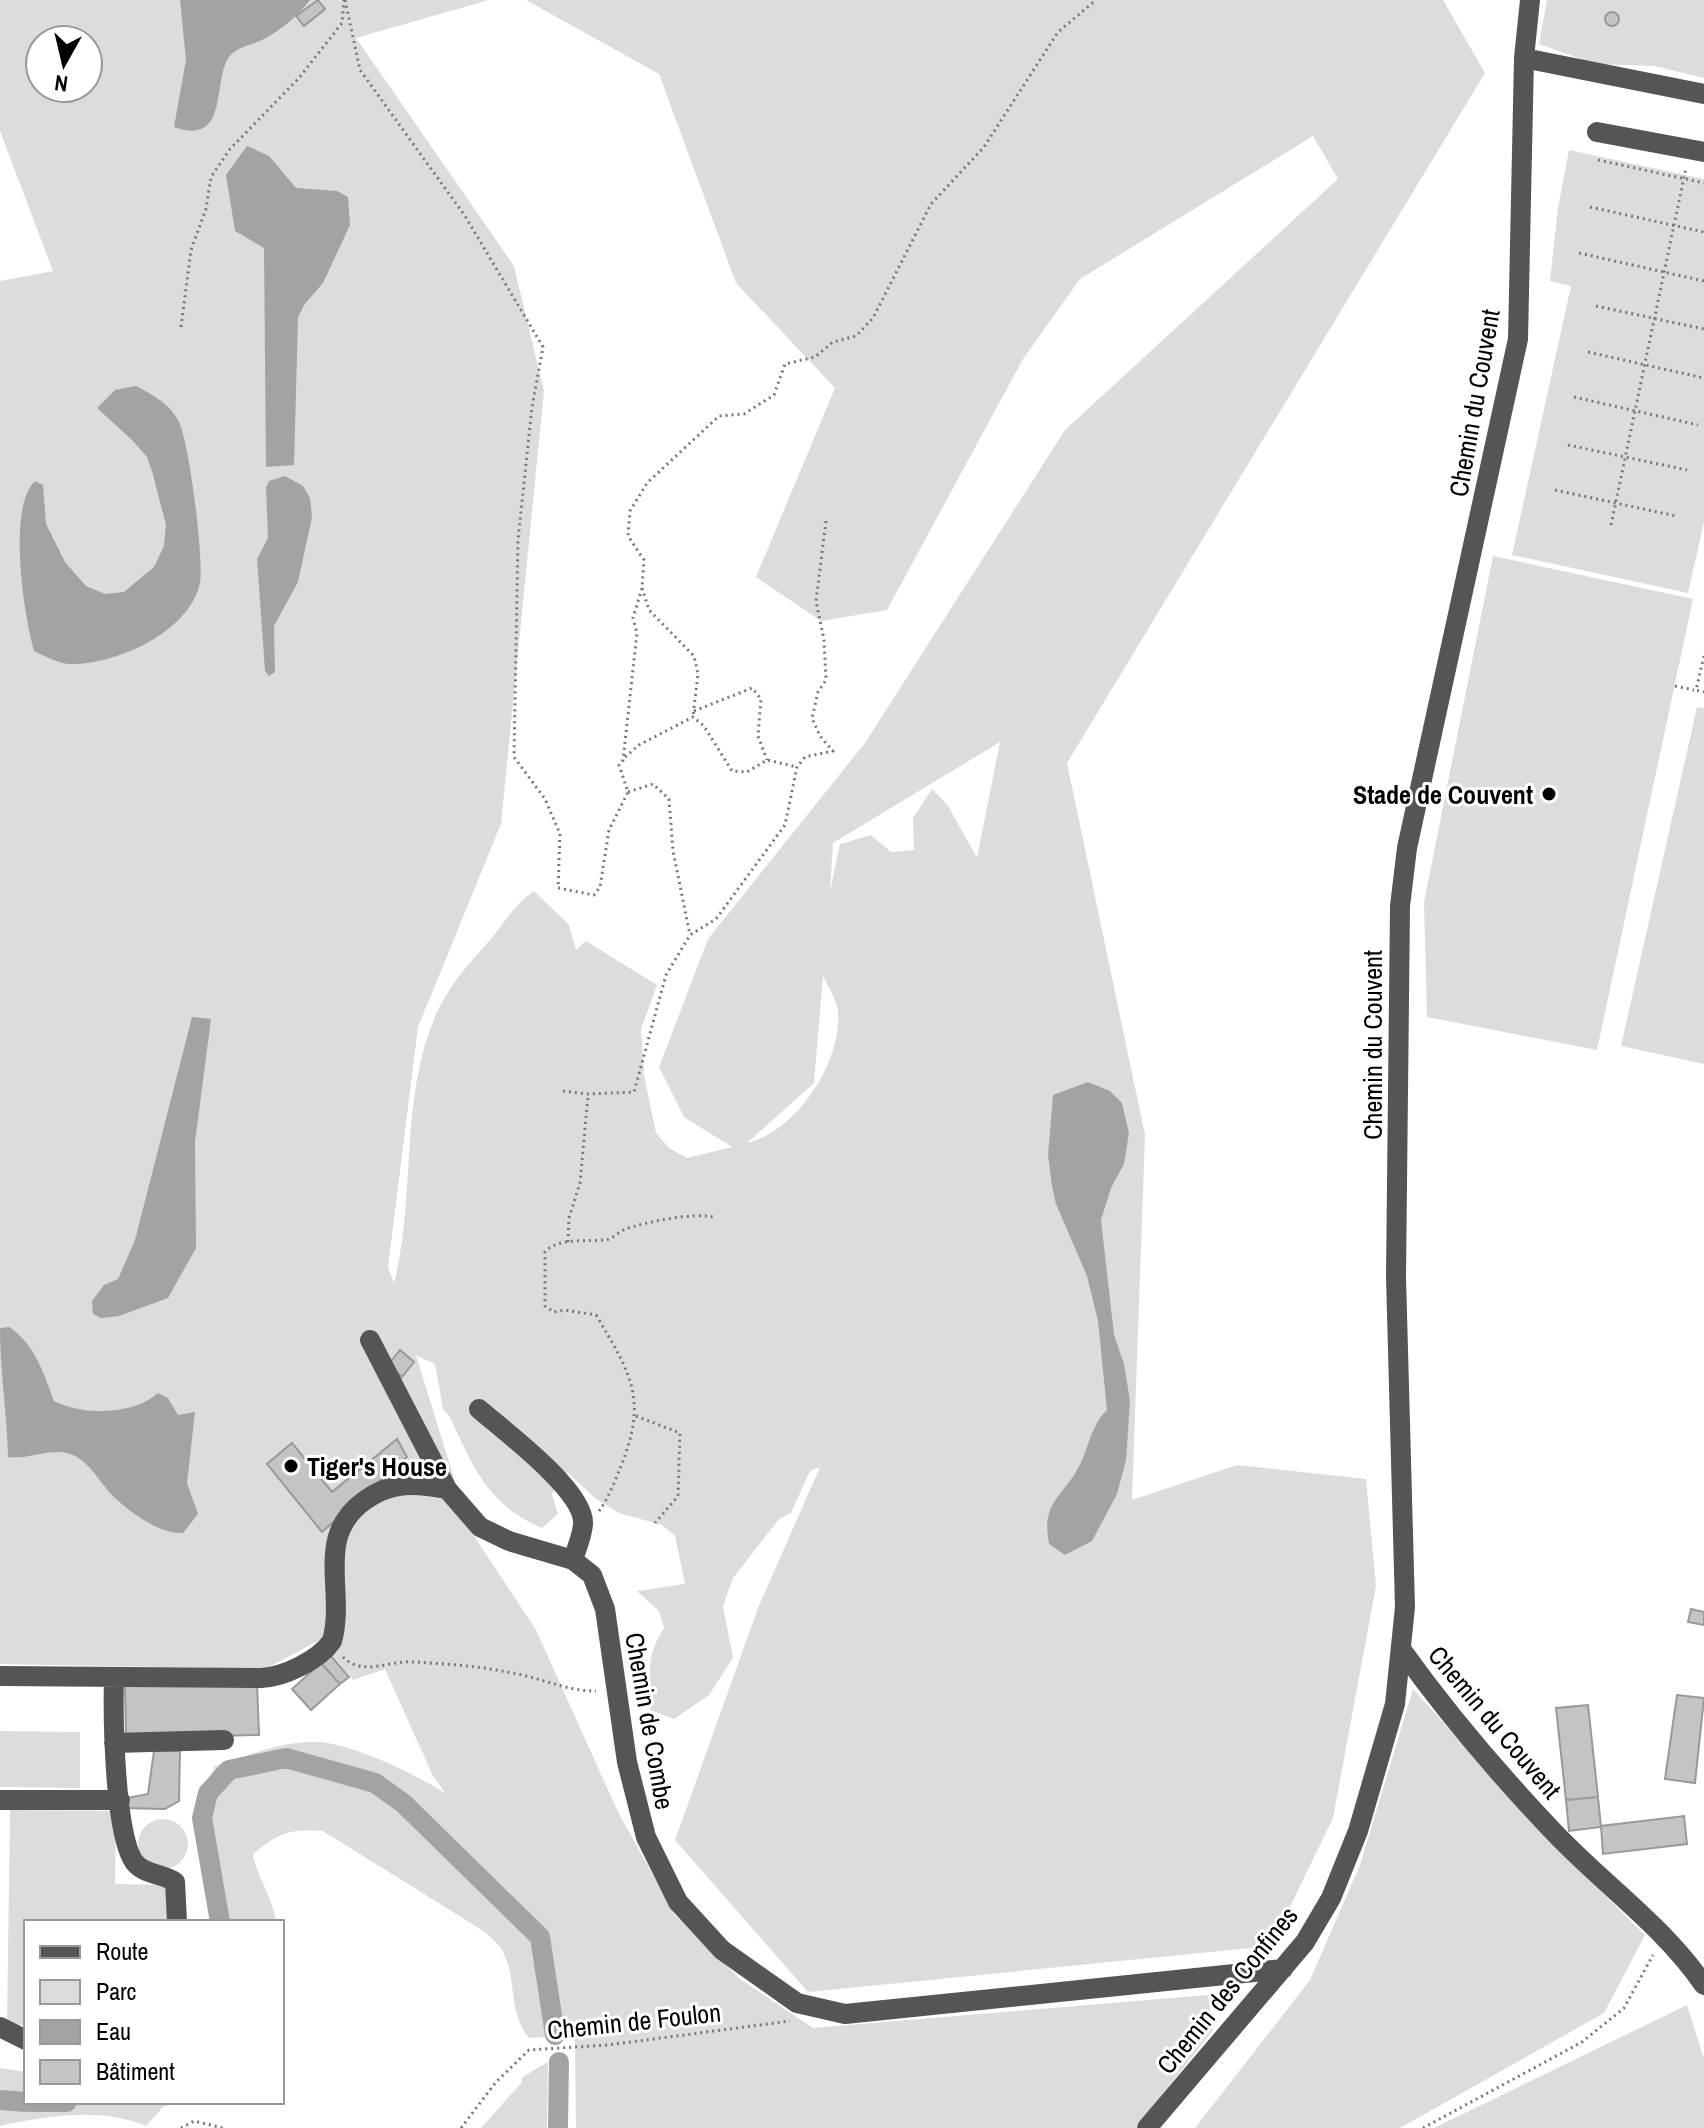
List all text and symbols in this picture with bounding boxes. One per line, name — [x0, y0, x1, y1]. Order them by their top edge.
north arrow — [24, 24, 104, 104]
text: N — [53, 68, 70, 100]
street label: Chemin du Couvent — [1440, 307, 1508, 499]
place label: Stade de Couvent — [1353, 777, 1533, 812]
marker: Stade de Couvent — [1540, 785, 1558, 803]
street label: Chemin du Couvent — [1355, 950, 1390, 1140]
place label: Tiger's House — [307, 1449, 447, 1484]
marker: Tiger's House — [282, 1457, 300, 1475]
street label: Chemin de Combe — [617, 1630, 683, 1812]
street label: Chemin du Couvent — [1421, 1638, 1569, 1806]
street label: Chemin des Confines — [1149, 1899, 1305, 2081]
legend — [24, 1920, 284, 2104]
text: Route — [96, 1935, 149, 1967]
text: Parc — [96, 1975, 137, 2007]
street label: Chemin de Foulon — [545, 1994, 723, 2048]
text: Eau — [96, 2015, 131, 2047]
text: Bâtiment — [96, 2055, 175, 2087]

